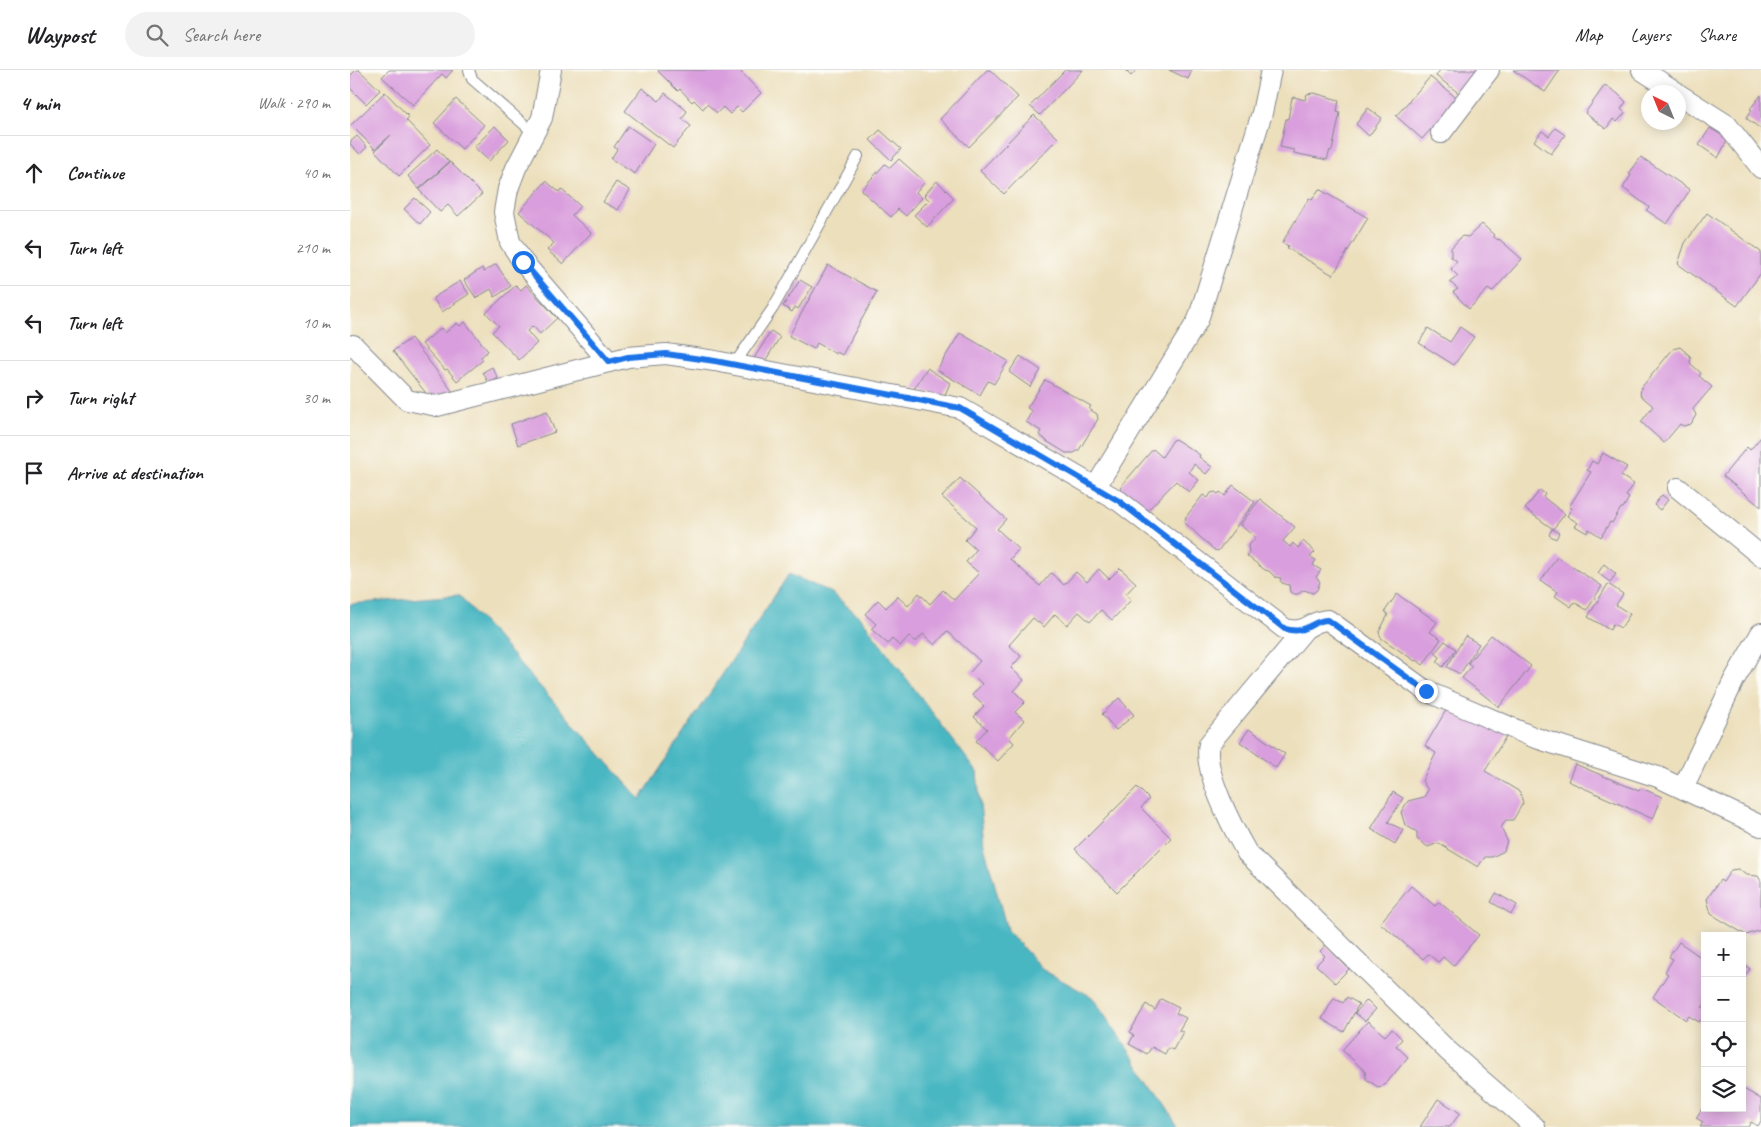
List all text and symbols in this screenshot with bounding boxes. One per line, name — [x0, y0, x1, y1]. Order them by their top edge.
search box — [125, 12, 475, 57]
text: Waypost — [25, 20, 95, 50]
icon: search — [143, 21, 171, 49]
text: Search here — [183, 23, 260, 47]
text: Map — [1575, 24, 1603, 46]
text: Layers — [1631, 24, 1670, 46]
text: Share — [1698, 24, 1736, 46]
north arrow — [1641, 85, 1686, 130]
text: 4 min — [20, 90, 60, 116]
text: Walk · 290 m — [258, 93, 330, 113]
icon: ahead — [20, 159, 48, 187]
text: Continue — [67, 161, 124, 185]
text: 40 m — [303, 163, 330, 183]
icon: left — [20, 234, 48, 262]
text: Turn left — [67, 236, 122, 260]
text: 210 m — [296, 238, 330, 258]
route start — [512, 251, 535, 274]
icon: left — [20, 309, 48, 337]
text: Turn left — [67, 311, 122, 335]
text: 10 m — [303, 313, 330, 333]
icon: right — [20, 384, 48, 412]
text: Turn right — [67, 386, 134, 410]
text: 30 m — [303, 388, 330, 408]
icon: arrive — [20, 459, 48, 487]
text: Arrive at destination — [67, 461, 203, 485]
route end — [1415, 680, 1438, 703]
map controls — [1701, 932, 1746, 1112]
button: + — [1701, 932, 1746, 977]
button: − — [1701, 977, 1746, 1022]
button: locate — [1701, 1022, 1746, 1067]
button: layers — [1701, 1067, 1746, 1112]

